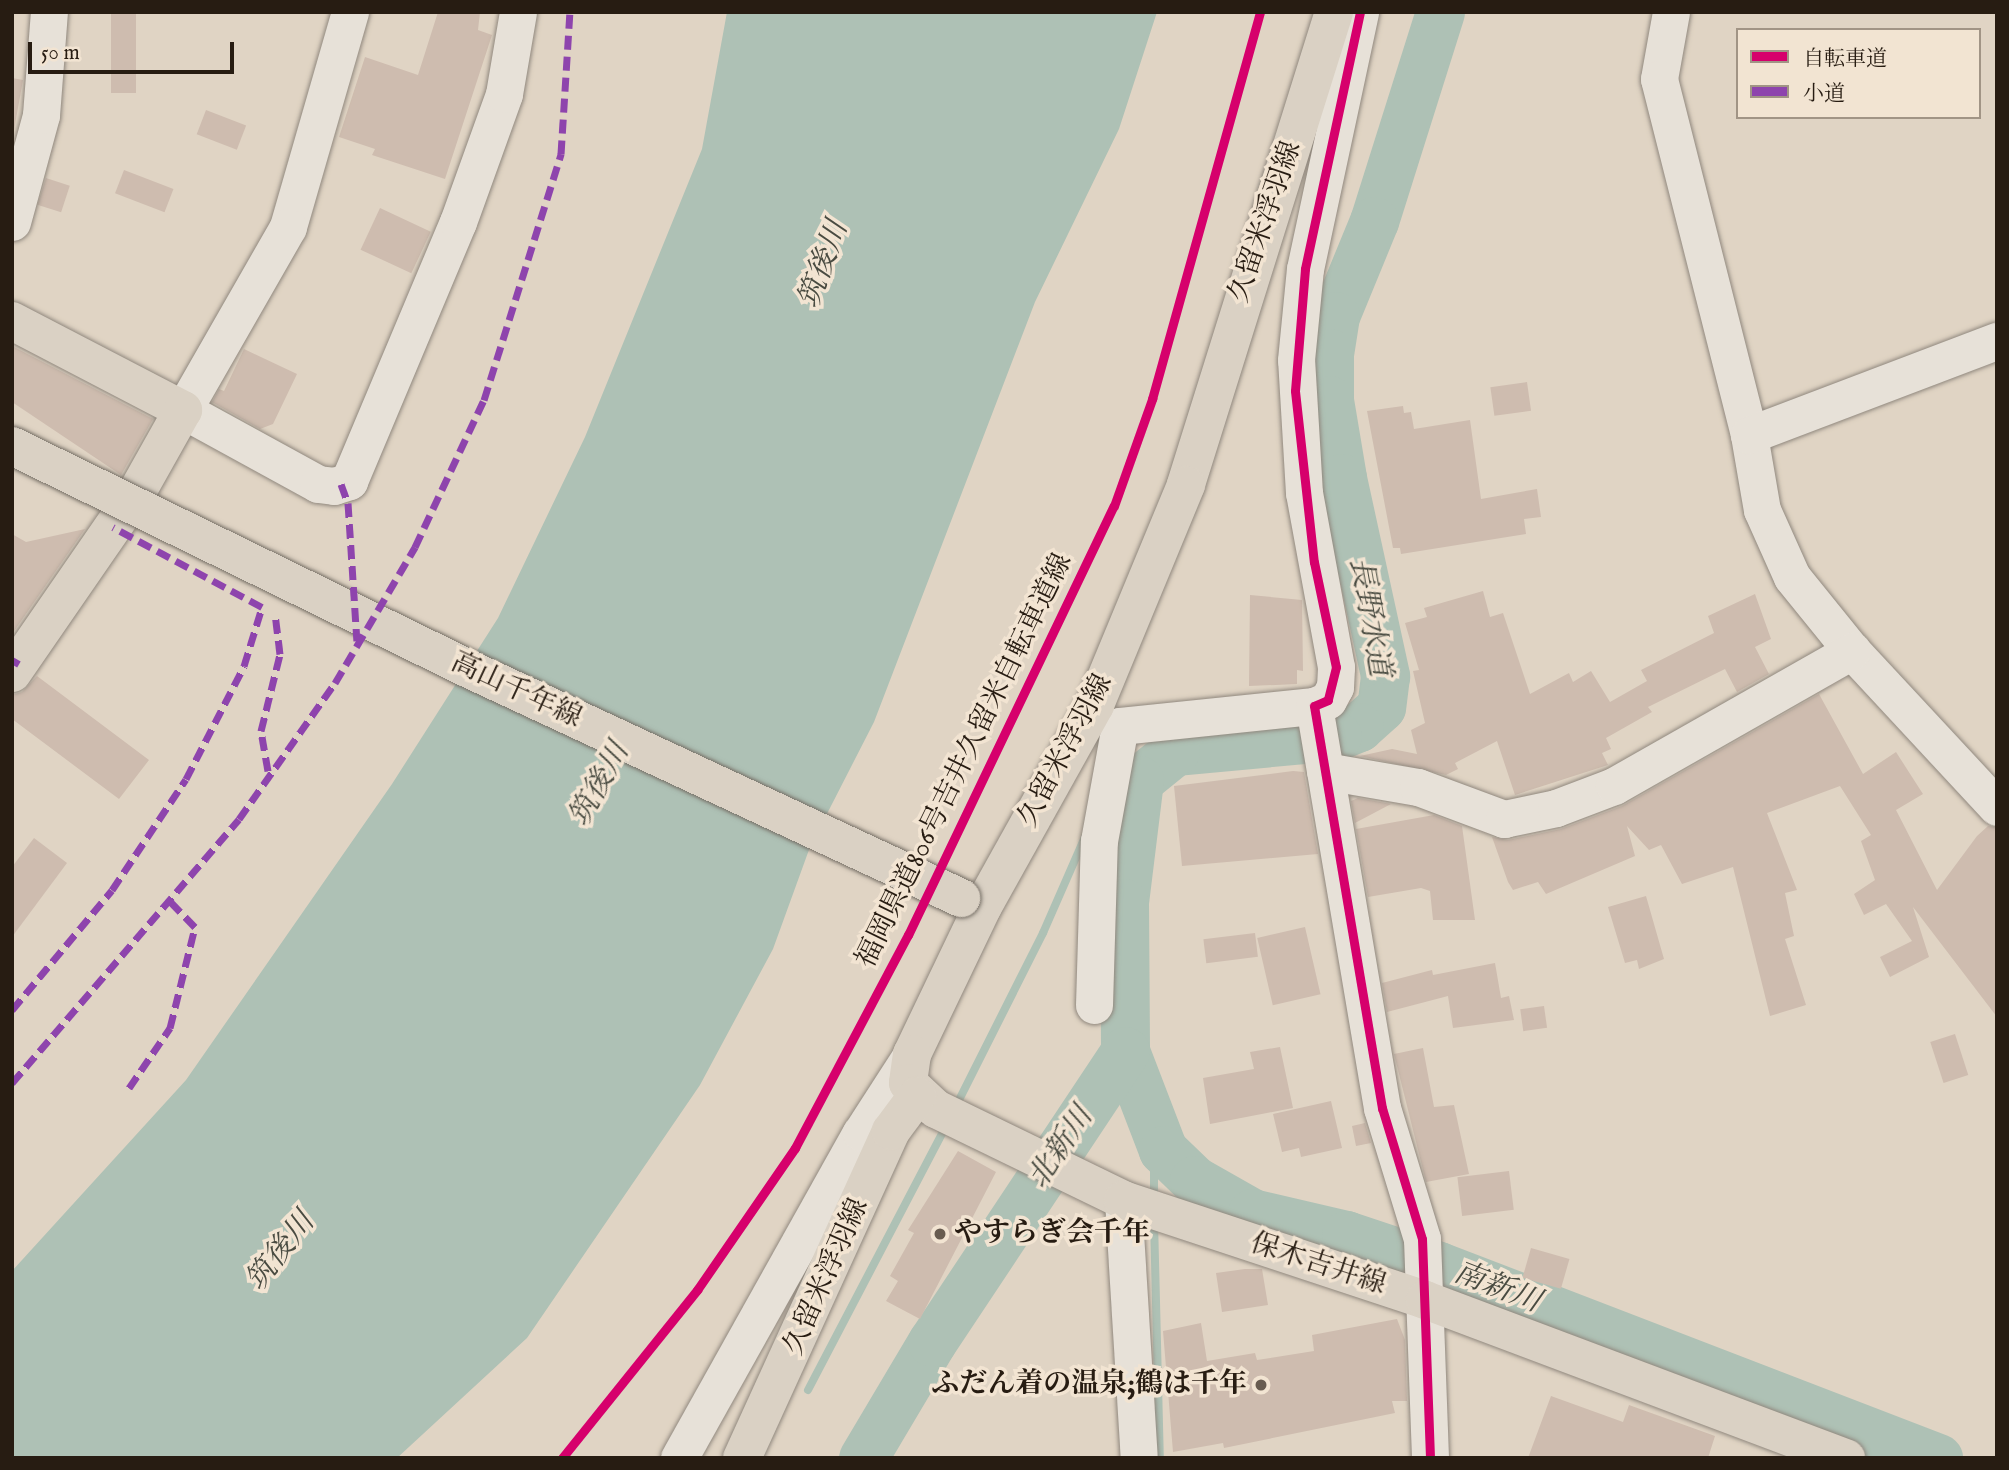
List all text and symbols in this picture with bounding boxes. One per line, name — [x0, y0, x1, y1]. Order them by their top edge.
scale bar — [32, 28, 238, 72]
legend — [1736, 28, 1981, 119]
text: 50 m — [41, 40, 80, 67]
text: 自転車道 — [1803, 46, 1887, 73]
text: 小道 — [1803, 81, 1845, 108]
street label: 久留米浮羽線 — [1223, 137, 1309, 307]
water label: 筑後川 — [792, 217, 856, 313]
street label: 福岡県道806号吉井久留米自転車道線 — [850, 548, 1080, 974]
water label: 長野水道 — [1341, 555, 1397, 679]
street label: 高山千年線 — [445, 646, 587, 736]
street label: 久留米浮羽線 — [1012, 669, 1120, 833]
water label: 筑後川 — [562, 737, 638, 833]
water label: 北新川 — [1021, 1101, 1101, 1195]
street label: 久留米浮羽線 — [777, 1193, 877, 1361]
water label: 筑後川 — [239, 1205, 323, 1299]
place label: やすらぎ会千年 — [954, 1217, 1150, 1251]
marker: やすらぎ会千年 — [932, 1226, 948, 1242]
street label: 保木吉井線 — [1246, 1227, 1390, 1303]
water label: 南新川 — [1449, 1255, 1545, 1321]
place label: ふだん着の温泉;鶴は千年 — [931, 1368, 1247, 1402]
marker: ふだん着の温泉;鶴は千年 — [1253, 1377, 1269, 1393]

